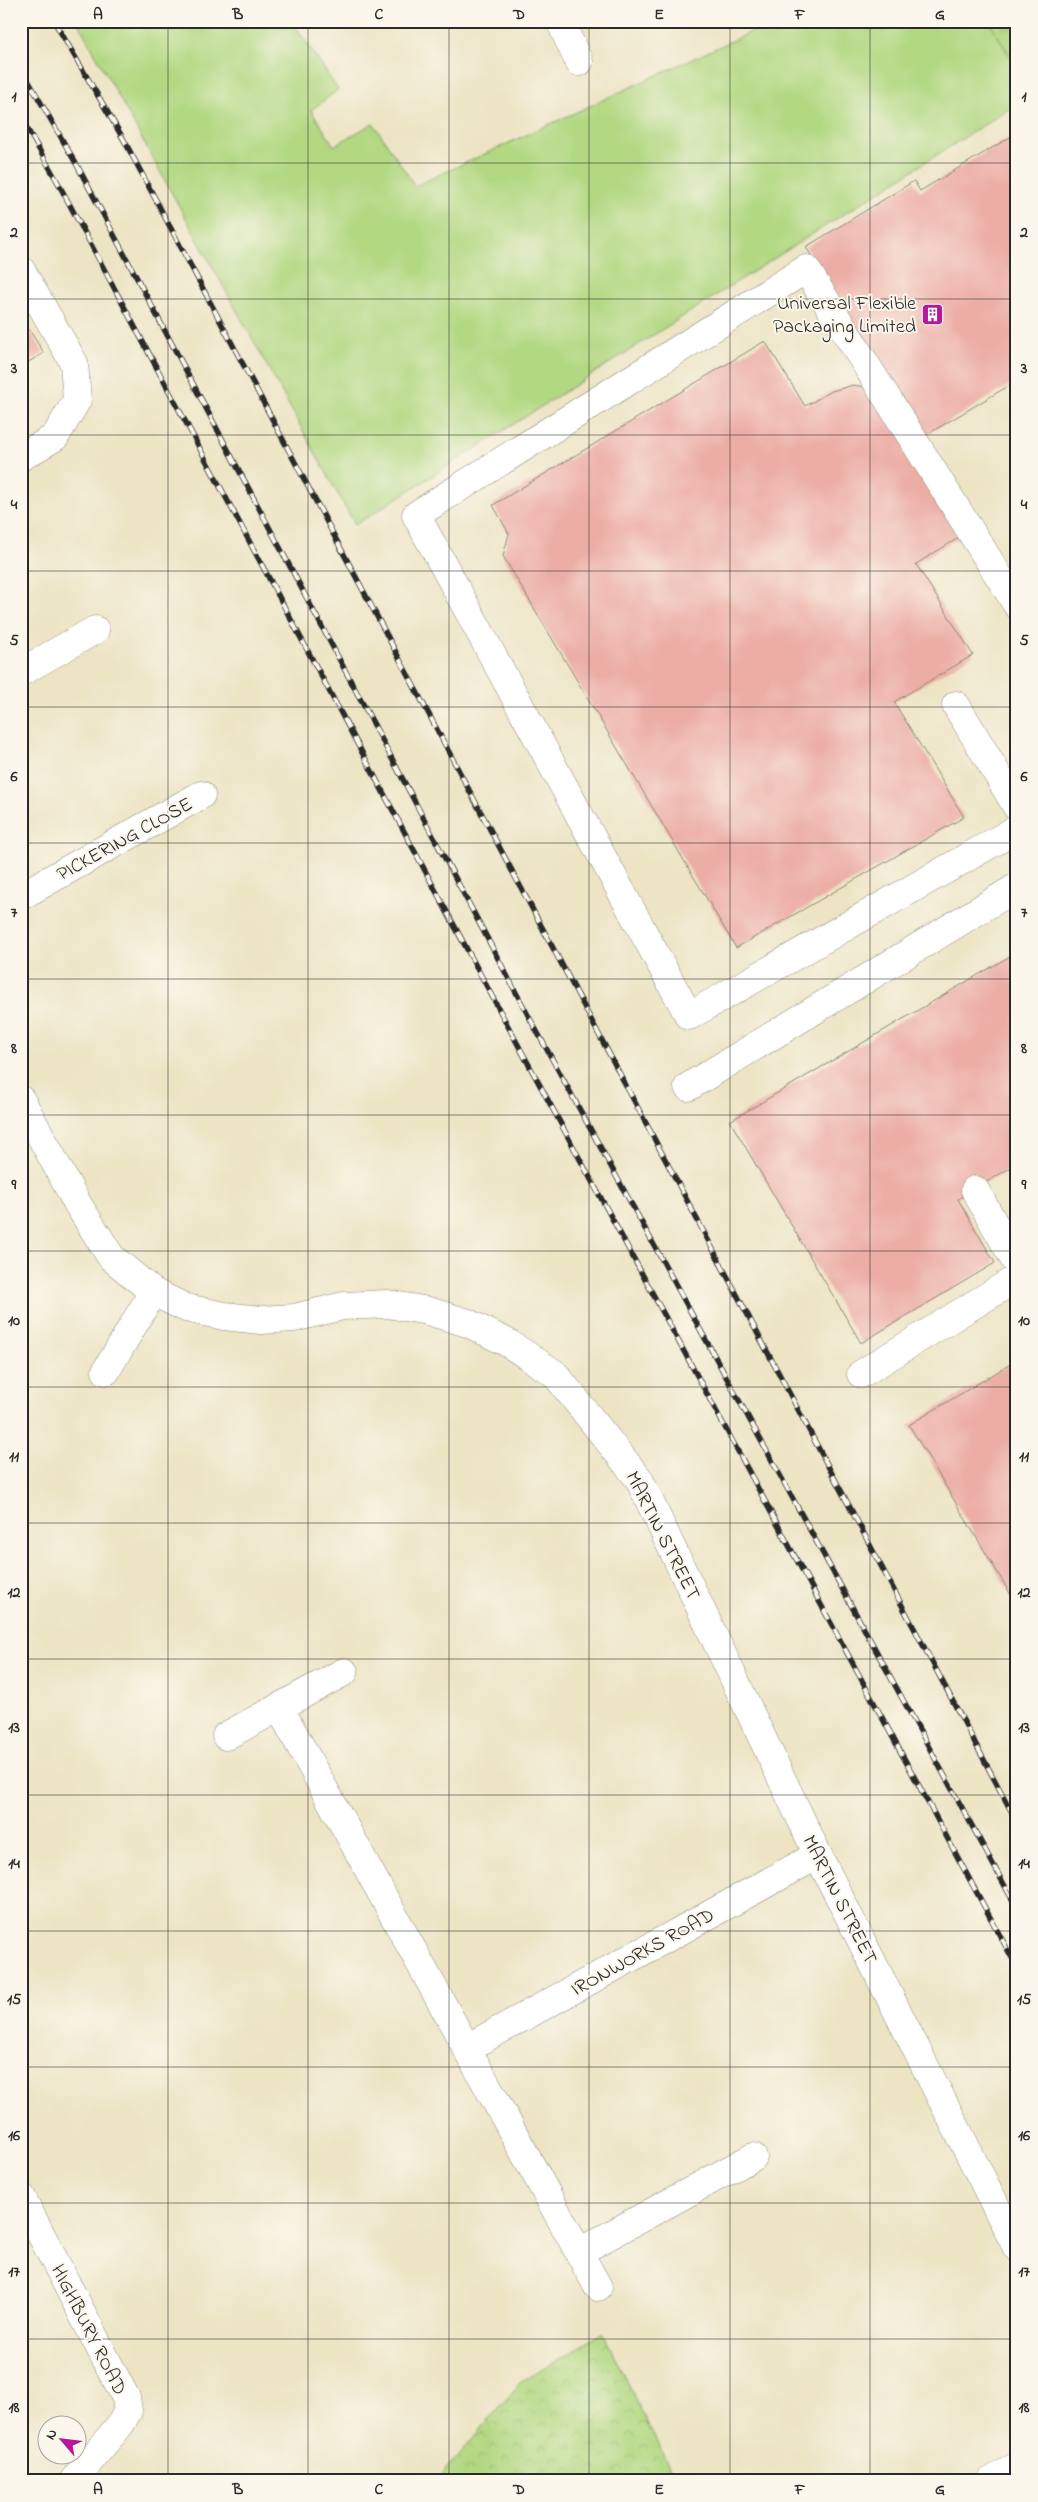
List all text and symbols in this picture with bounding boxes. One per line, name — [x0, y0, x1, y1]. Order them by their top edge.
text: A — [93, 3, 103, 27]
text: B — [232, 3, 244, 27]
text: C — [375, 3, 384, 27]
text: D — [512, 3, 525, 27]
text: E — [654, 3, 664, 27]
text: F — [794, 3, 806, 27]
text: G — [935, 3, 945, 27]
text: 1 — [11, 85, 17, 109]
text: 1 — [1021, 85, 1027, 109]
text: 2 — [9, 221, 18, 245]
text: 2 — [1019, 221, 1028, 245]
place label: Universal Flexible Packaging Limited — [773, 290, 916, 343]
building icon: Universal Flexible Packaging Limited — [920, 302, 944, 326]
text: 3 — [10, 357, 18, 381]
text: 3 — [1020, 357, 1028, 381]
text: 4 — [10, 493, 18, 517]
text: 4 — [1020, 493, 1028, 517]
text: 5 — [9, 629, 19, 653]
text: 5 — [1019, 629, 1029, 653]
text: 6 — [9, 765, 18, 789]
text: 6 — [1019, 765, 1028, 789]
street label: PICKERING CLOSE — [52, 791, 198, 890]
text: 7 — [11, 901, 18, 925]
text: 7 — [1021, 901, 1028, 925]
text: 8 — [10, 1037, 17, 1061]
text: 8 — [1020, 1037, 1027, 1061]
text: 9 — [11, 1173, 17, 1197]
text: 9 — [1021, 1173, 1027, 1197]
text: 10 — [8, 1309, 20, 1333]
text: 10 — [1018, 1309, 1030, 1333]
text: 11 — [9, 1445, 20, 1469]
text: 11 — [1019, 1445, 1030, 1469]
street label: MARTIN STREET — [617, 1467, 707, 1606]
text: 12 — [7, 1581, 21, 1605]
text: 12 — [1017, 1581, 1031, 1605]
text: 13 — [8, 1716, 20, 1740]
text: 13 — [1018, 1716, 1030, 1740]
street label: MARTIN STREET — [794, 1831, 884, 1970]
text: 14 — [8, 1852, 20, 1876]
text: 14 — [1018, 1852, 1030, 1876]
street label: IRONWORKS ROAD — [566, 1902, 720, 2005]
text: 15 — [7, 1988, 22, 2012]
text: 15 — [1017, 1988, 1032, 2012]
text: 16 — [8, 2124, 21, 2148]
text: 16 — [1018, 2124, 1031, 2148]
text: 17 — [8, 2260, 20, 2284]
street label: HIGHBURY ROAD — [42, 2260, 133, 2401]
text: 17 — [1018, 2260, 1030, 2284]
text: 18 — [8, 2396, 20, 2420]
text: 18 — [1018, 2396, 1030, 2420]
north arrow — [38, 2414, 88, 2464]
text: N — [40, 2425, 63, 2444]
text: A — [93, 2478, 103, 2502]
text: B — [232, 2478, 244, 2502]
text: C — [375, 2478, 384, 2502]
text: D — [512, 2478, 525, 2502]
text: E — [654, 2478, 664, 2502]
text: F — [794, 2478, 806, 2502]
text: G — [935, 2478, 945, 2502]

